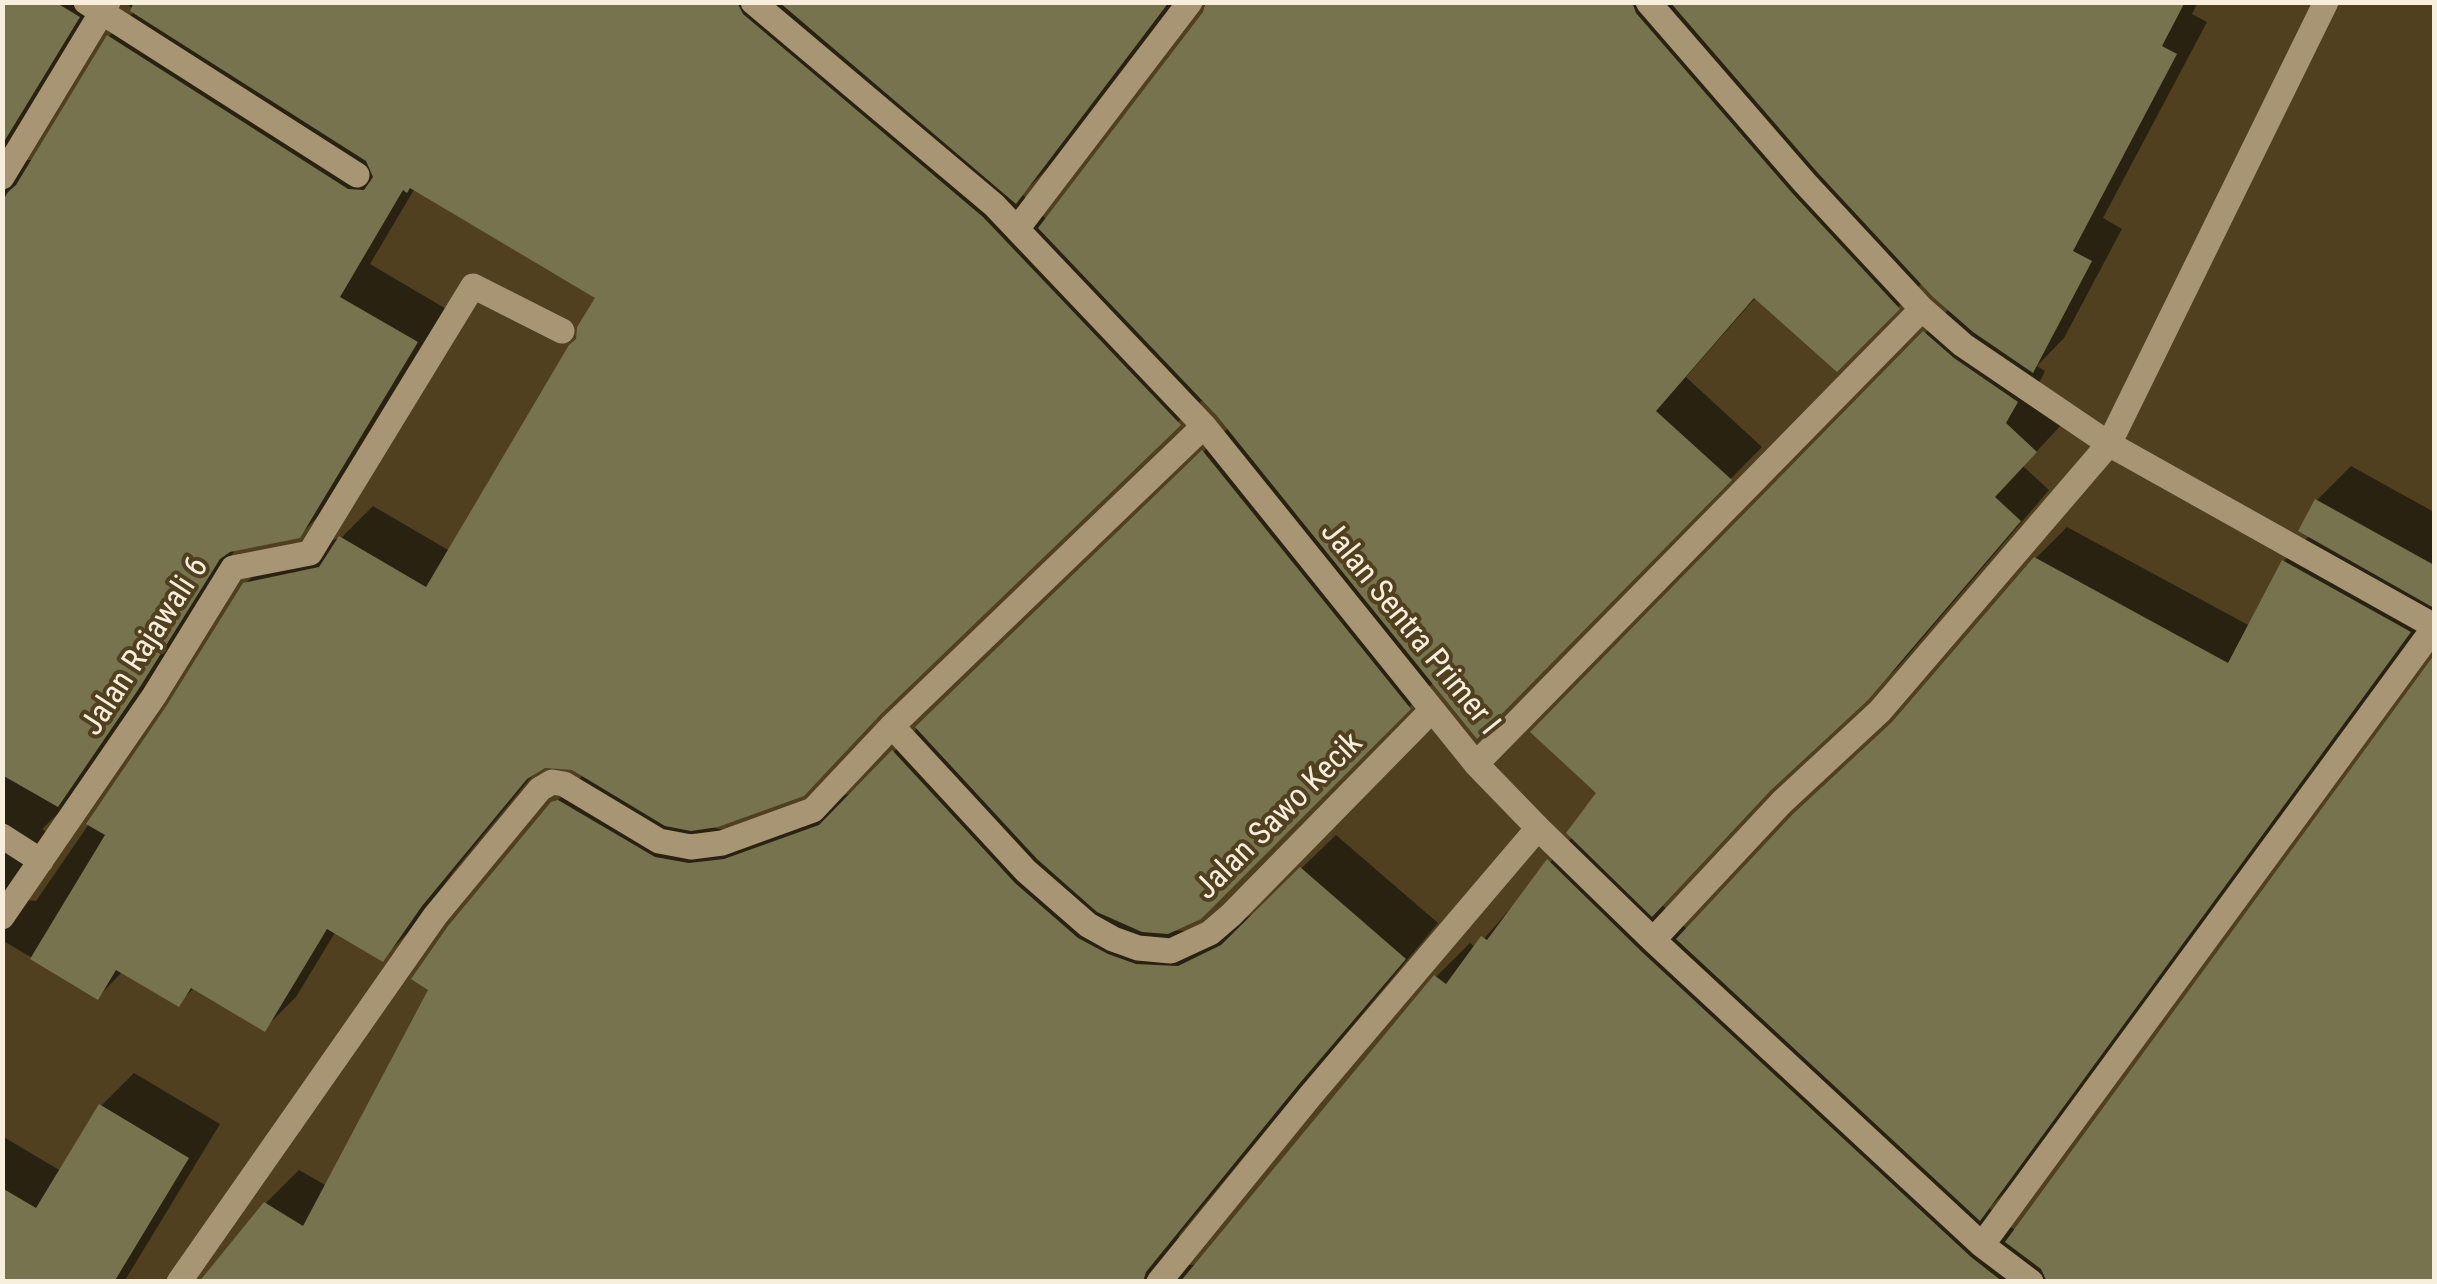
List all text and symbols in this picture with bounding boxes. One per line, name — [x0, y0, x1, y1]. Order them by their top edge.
street label: Jalan Sentra Primer I — [1311, 514, 1507, 744]
street label: Jalan Rajawali 6 — [74, 551, 218, 743]
street label: Jalan Sawo Kecik — [1188, 725, 1372, 909]

